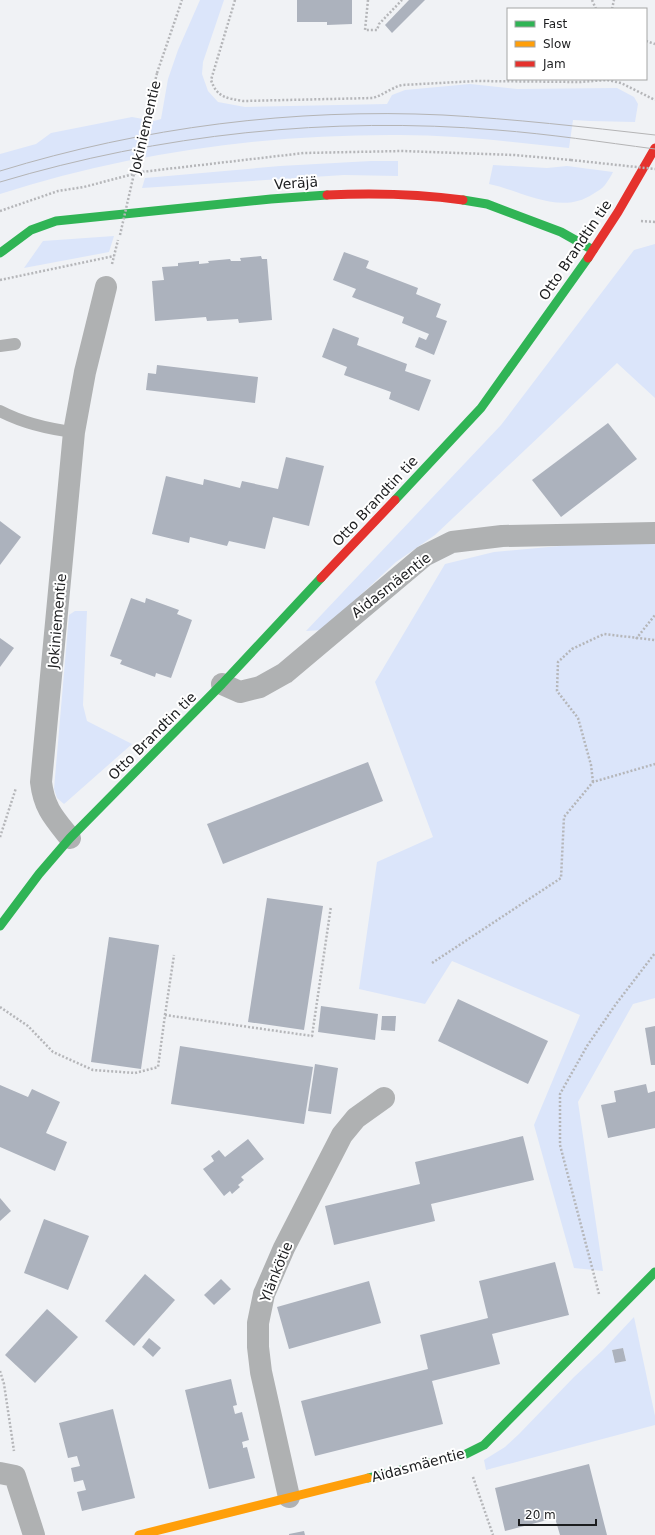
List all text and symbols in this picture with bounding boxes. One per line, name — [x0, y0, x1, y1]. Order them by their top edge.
legend — [507, 8, 647, 80]
text: Fast — [543, 17, 567, 31]
text: Slow — [543, 37, 571, 51]
text: Jam — [542, 57, 566, 71]
street label: Jokiniementie — [126, 79, 164, 176]
street label: Veräjä — [274, 173, 318, 193]
street label: Otto Brandtin tie — [536, 197, 614, 303]
street label: Otto Brandtin tie — [329, 453, 421, 549]
street label: Aidasmäentie — [348, 549, 434, 621]
street label: Jokiniementie — [45, 573, 69, 670]
street label: Otto Brandtin tie — [105, 689, 199, 783]
street label: Ylänkötie — [256, 1239, 295, 1306]
street label: Aidasmäentie — [370, 1445, 466, 1485]
scale bar — [519, 1501, 596, 1527]
text: 20 m — [525, 1508, 556, 1522]

